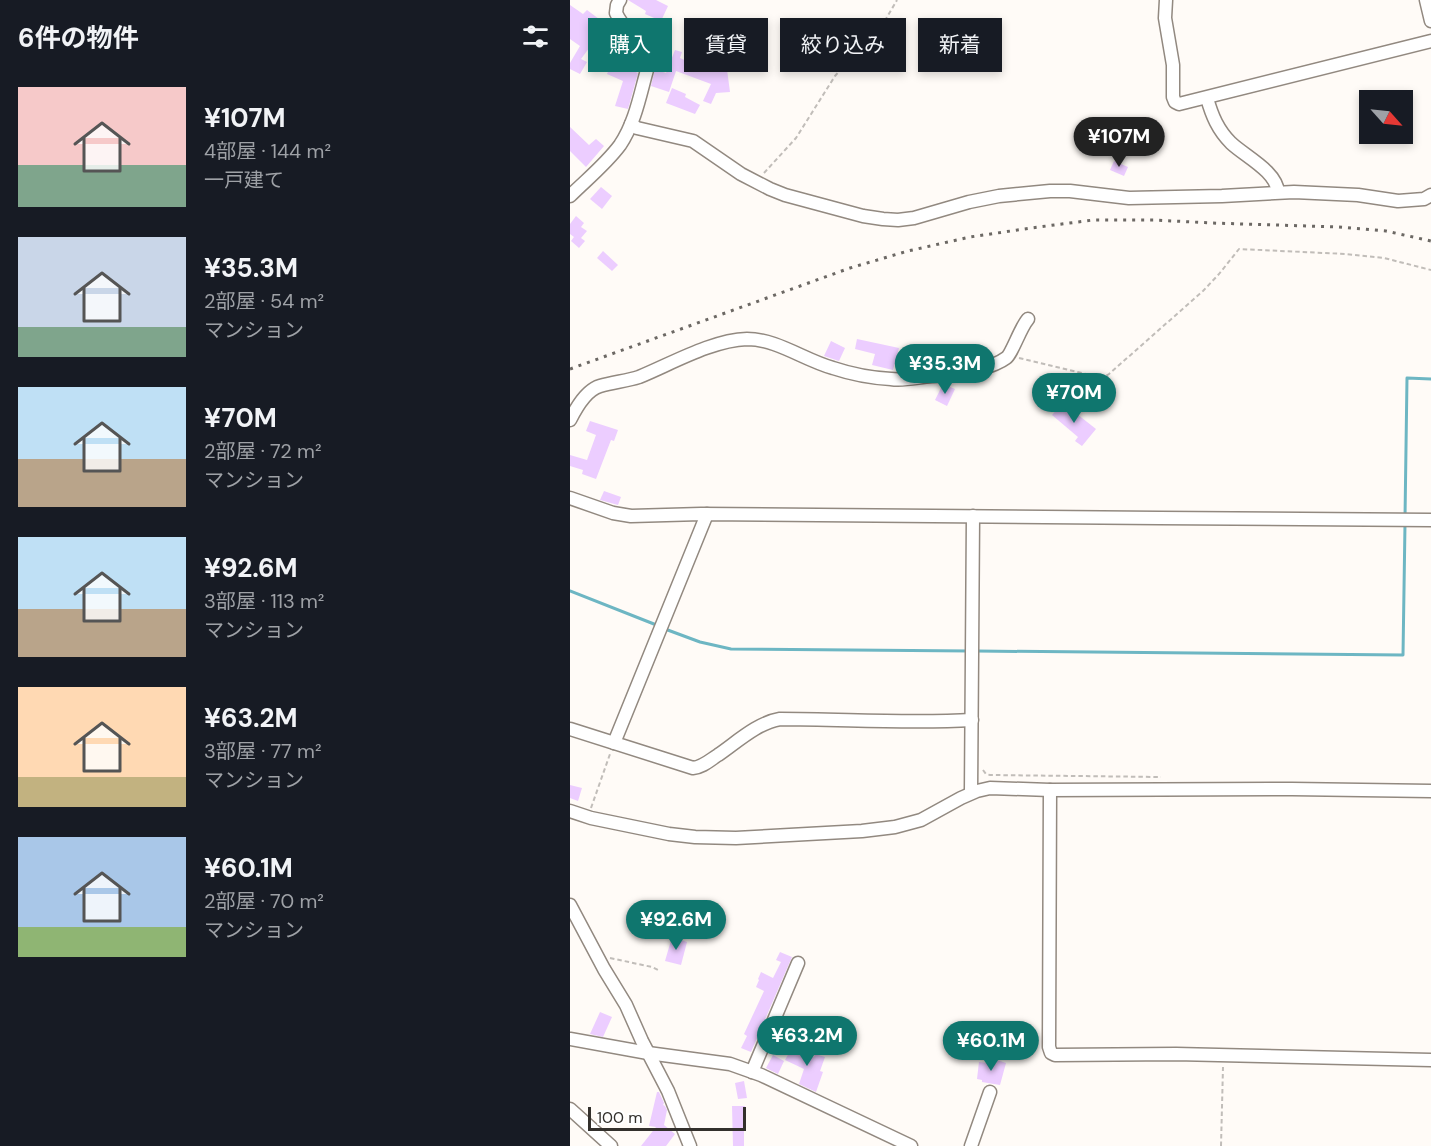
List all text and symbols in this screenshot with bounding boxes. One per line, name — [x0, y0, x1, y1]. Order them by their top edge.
chip: 購入 — [588, 18, 672, 72]
chip: 賃貸 — [684, 18, 768, 72]
chip: 絞り込み — [780, 18, 906, 72]
chip: 新着 — [918, 18, 1002, 72]
icon: filters — [519, 20, 552, 53]
text: 6件の物件 — [18, 21, 138, 55]
north arrow — [1359, 90, 1413, 144]
map controls — [1359, 90, 1413, 144]
text: ¥107M — [204, 101, 286, 135]
icon: home — [66, 111, 138, 183]
pin: ¥107M — [1077, 117, 1161, 168]
text: ¥107M — [1088, 123, 1150, 149]
text: 4部屋 · 144 m² — [204, 138, 331, 164]
text: 一戸建て — [204, 167, 284, 193]
text: ¥35.3M — [204, 251, 298, 285]
icon: home — [66, 261, 138, 333]
text: 2部屋 · 54 m² — [204, 288, 324, 314]
text: マンション — [204, 317, 304, 343]
pin: ¥35.3M — [896, 344, 994, 395]
text: ¥35.3M — [909, 350, 981, 376]
pin: ¥70M — [1038, 373, 1110, 424]
text: ¥70M — [1046, 379, 1102, 405]
text: ¥70M — [204, 401, 277, 435]
icon: home — [66, 411, 138, 483]
text: 2部屋 · 72 m² — [204, 438, 322, 464]
text: マンション — [204, 467, 304, 493]
text: ¥92.6M — [204, 551, 298, 585]
icon: home — [66, 561, 138, 633]
text: 3部屋 · 113 m² — [204, 588, 324, 614]
text: マンション — [204, 617, 304, 643]
text: ¥63.2M — [204, 701, 298, 735]
icon: home — [66, 711, 138, 783]
text: 3部屋 · 77 m² — [204, 738, 322, 764]
text: マンション — [204, 767, 304, 793]
text: ¥60.1M — [204, 851, 293, 885]
icon: home — [66, 861, 138, 933]
text: 2部屋 · 70 m² — [204, 888, 324, 914]
pin: ¥92.6M — [627, 900, 725, 951]
text: ¥92.6M — [640, 906, 712, 932]
text: マンション — [204, 917, 304, 943]
pin: ¥63.2M — [758, 1016, 856, 1067]
pin: ¥60.1M — [942, 1021, 1040, 1072]
text: ¥63.2M — [771, 1022, 843, 1048]
text: ¥60.1M — [957, 1027, 1025, 1053]
scale bar — [588, 1104, 746, 1132]
text: 100 m — [597, 1107, 642, 1128]

